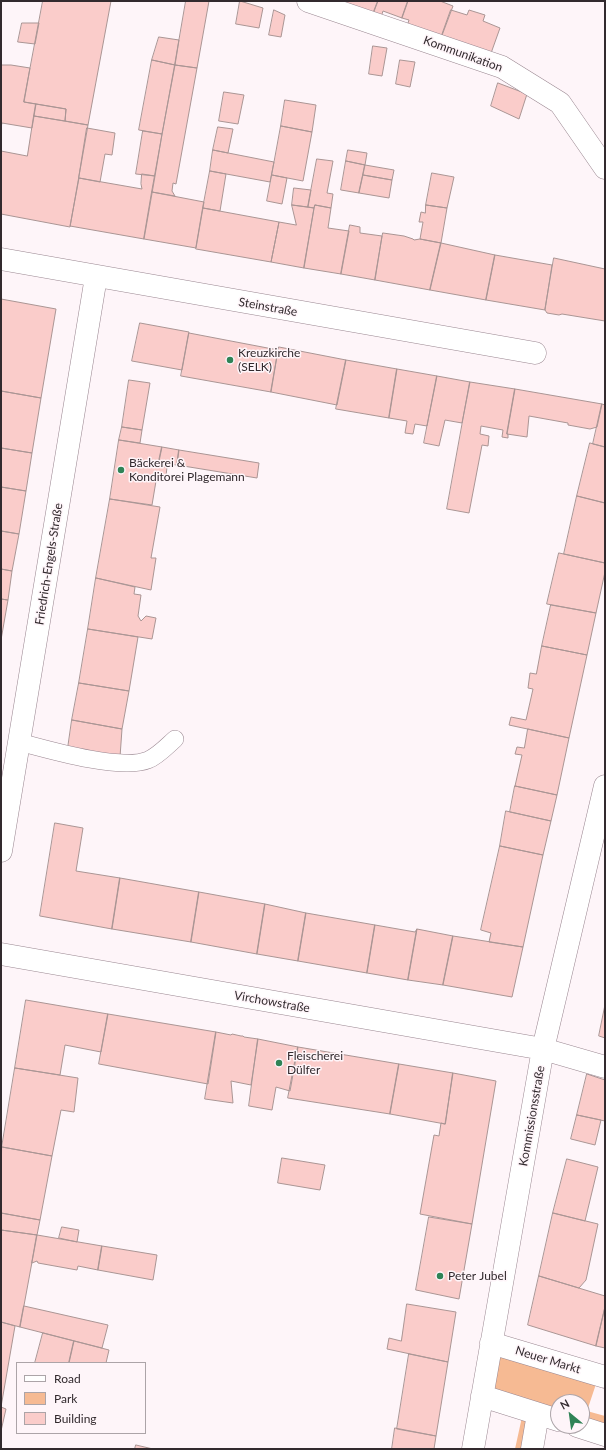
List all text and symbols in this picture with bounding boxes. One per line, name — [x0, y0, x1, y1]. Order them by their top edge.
street label: Kommunikation — [421, 33, 505, 75]
street label: Steinstraße — [237, 295, 299, 319]
place label: Kreuzkirche (SELK) — [238, 346, 300, 374]
marker: Kreuzkirche (SELK) — [225, 355, 235, 365]
place label: Bäckerei & Konditorei Plagemann — [129, 456, 245, 484]
marker: Bäckerei & Konditorei Plagemann — [116, 465, 126, 475]
street label: Friedrich-Engels-Straße — [32, 502, 66, 626]
street label: Virchowstraße — [233, 988, 311, 1016]
place label: Fleischerei Dülfer — [287, 1049, 343, 1077]
marker: Fleischerei Dülfer — [274, 1058, 284, 1068]
street label: Kommissionsstraße — [516, 1065, 548, 1167]
place label: Peter Jubel — [448, 1269, 507, 1283]
marker: Peter Jubel — [435, 1271, 445, 1281]
street label: Neuer Markt — [514, 1343, 582, 1377]
legend — [16, 1362, 146, 1434]
text: Road — [54, 1371, 81, 1386]
text: Park — [54, 1391, 77, 1406]
north arrow — [550, 1394, 590, 1434]
text: N — [558, 1396, 571, 1412]
text: Building — [54, 1411, 97, 1426]

